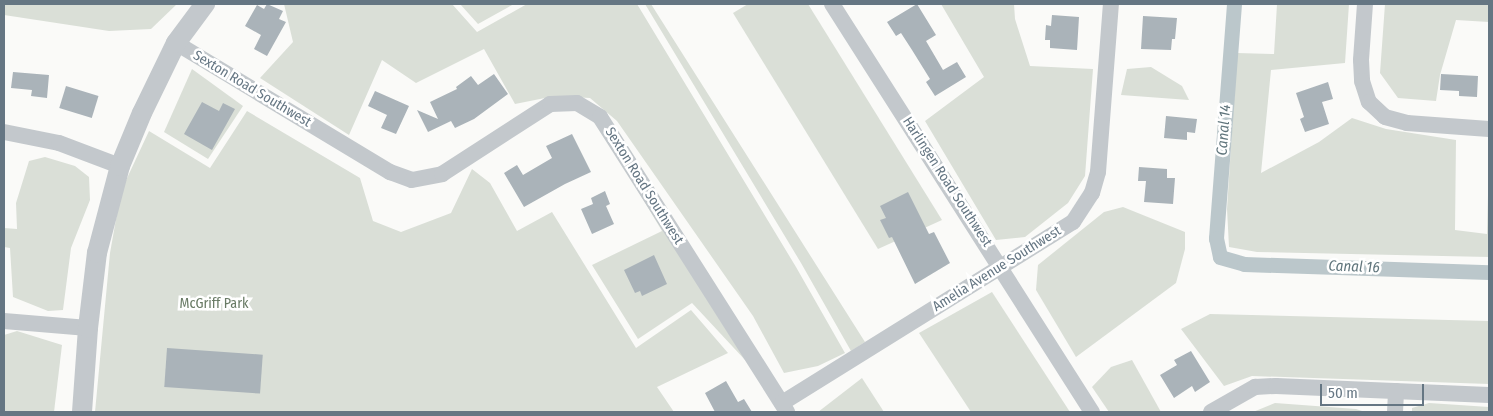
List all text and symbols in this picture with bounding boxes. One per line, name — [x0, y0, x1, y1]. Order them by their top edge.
street label: Sexton Road Southwest — [190, 47, 314, 131]
water label: Canal 14 — [1213, 104, 1235, 156]
street label: Harlingen Road Southwest — [899, 114, 995, 250]
street label: Sexton Road Southwest — [601, 124, 687, 248]
street label: Amelia Avenue Southwest — [930, 223, 1064, 315]
water label: Canal 16 — [1328, 257, 1380, 277]
park label: McGriff Park — [179, 296, 249, 312]
scale bar — [1323, 374, 1427, 406]
text: 50 m — [1328, 384, 1358, 402]

